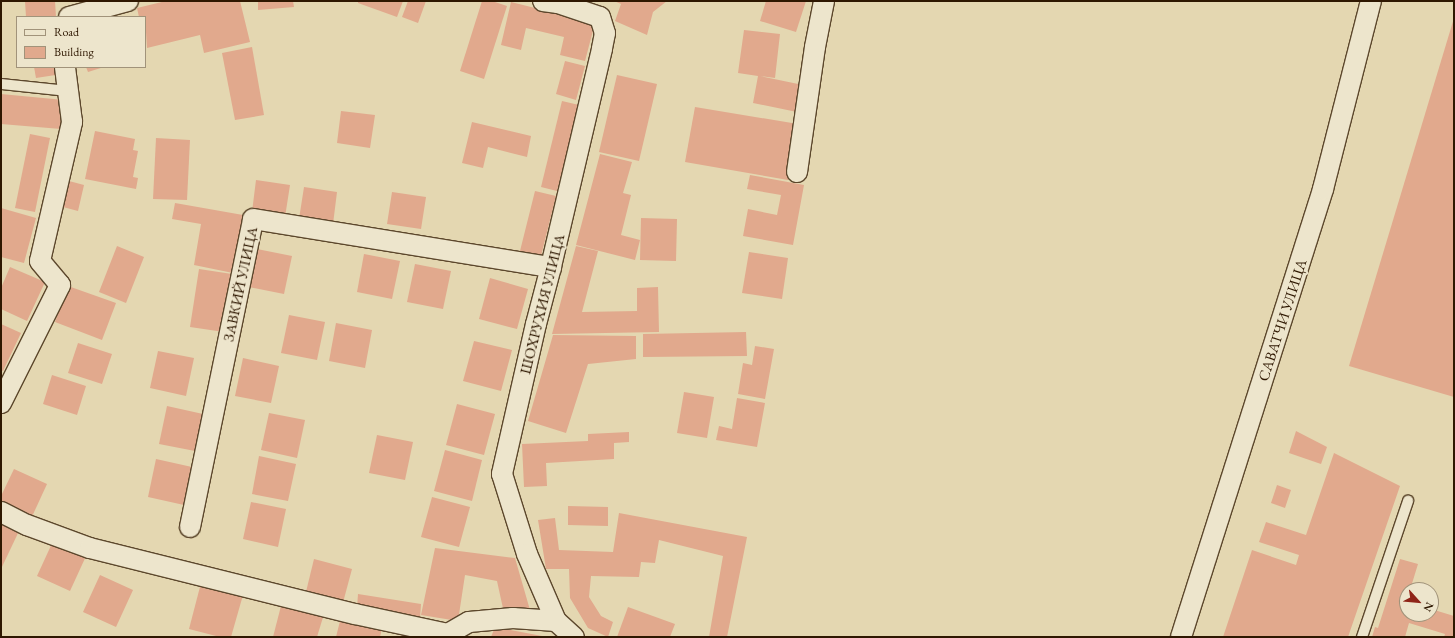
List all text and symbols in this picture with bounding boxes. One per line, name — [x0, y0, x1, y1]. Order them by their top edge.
legend — [16, 16, 146, 68]
text: Road — [54, 24, 79, 40]
text: Building — [54, 44, 94, 60]
street label: ЗАВКИЙ УЛИЦА — [219, 225, 261, 343]
street label: ШОХРУХИЯ УЛИЦА — [516, 232, 568, 376]
street label: САВАТЧИ УЛИЦА — [1254, 257, 1310, 383]
north arrow — [1399, 582, 1439, 622]
text: N — [1421, 600, 1437, 614]

